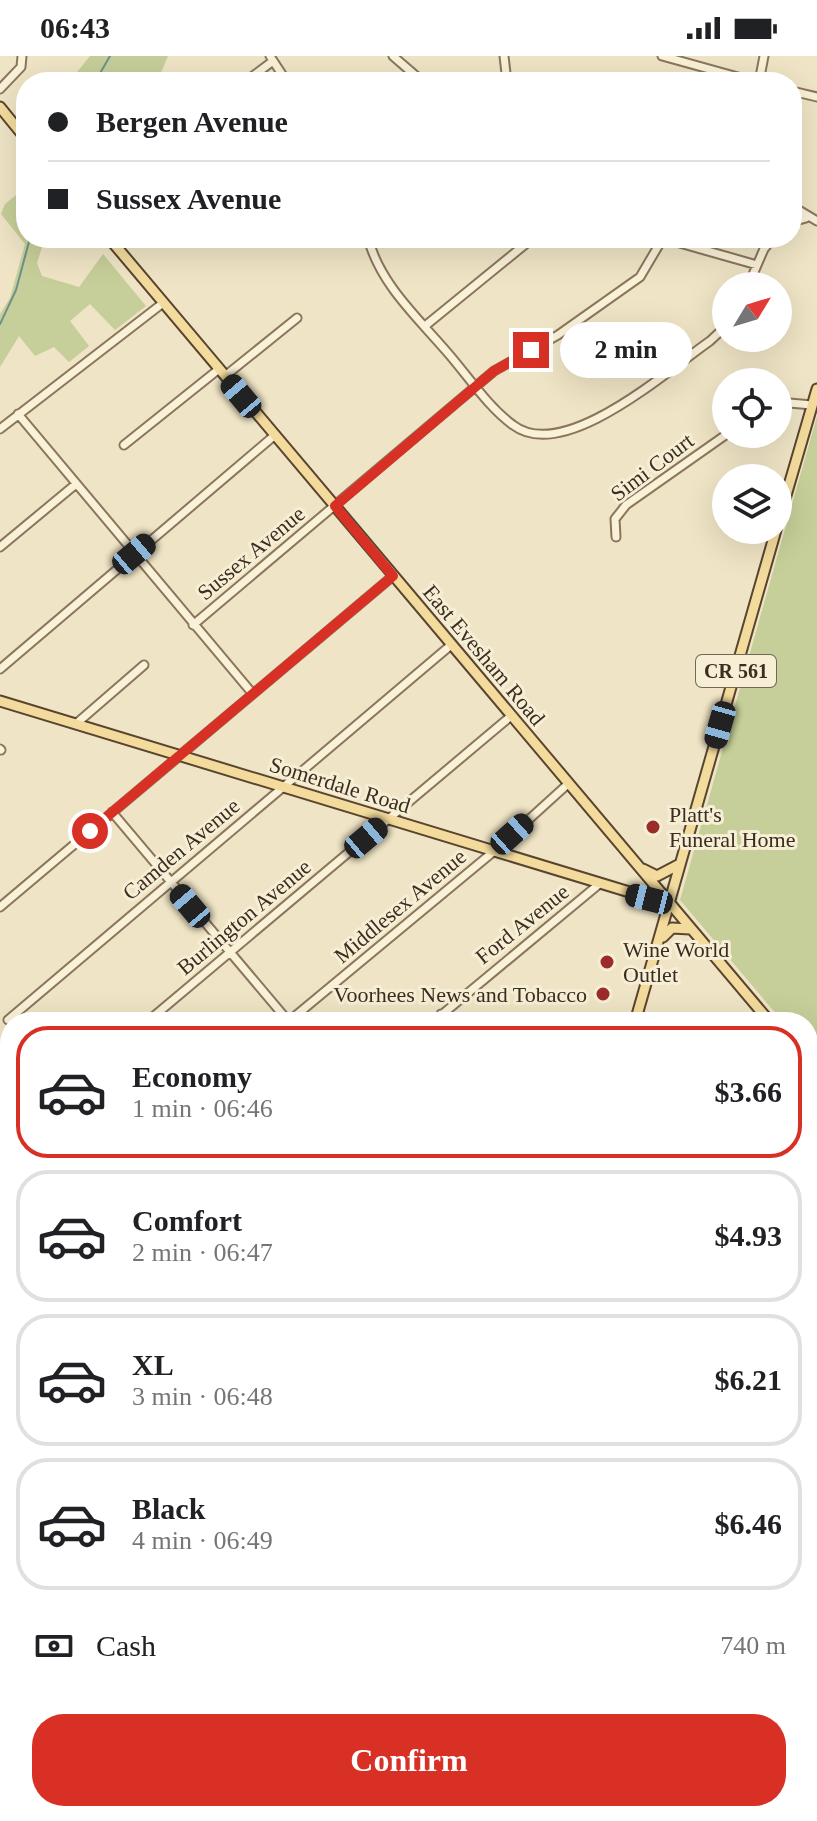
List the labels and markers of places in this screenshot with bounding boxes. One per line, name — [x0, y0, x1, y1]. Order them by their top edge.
place label: Platt's Funeral Home — [669, 802, 795, 852]
marker: Platt's Funeral Home — [644, 818, 662, 836]
place label: Wine World Outlet — [623, 937, 729, 987]
marker: Wine World Outlet — [598, 953, 616, 971]
place label: Voorhees News and Tobacco — [333, 982, 587, 1007]
marker: Voorhees News and Tobacco — [594, 985, 612, 1003]

